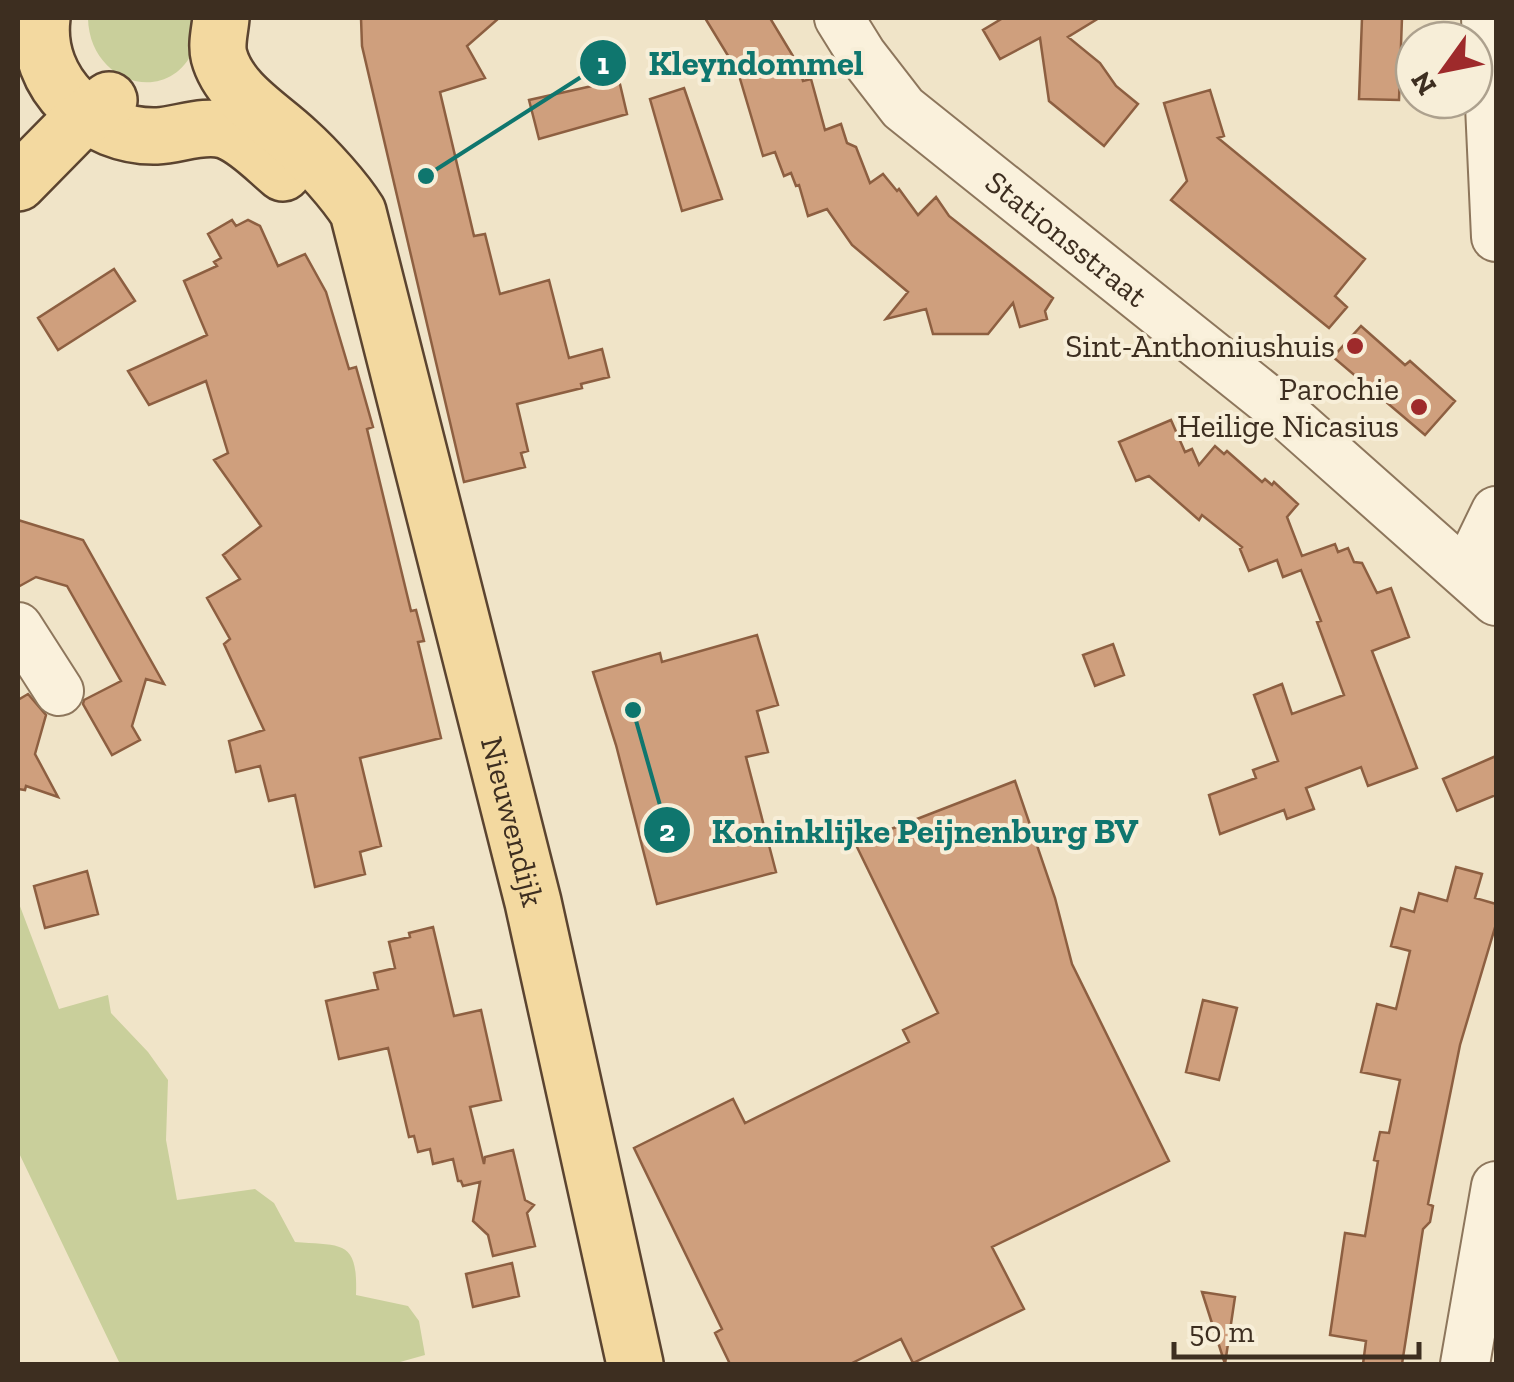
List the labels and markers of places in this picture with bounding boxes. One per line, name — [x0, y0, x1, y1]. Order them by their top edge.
callout: Kleyndommel — [578, 31, 884, 96]
place label: Sint-Anthoniushuis — [1065, 327, 1335, 365]
marker: Sint-Anthoniushuis — [1344, 335, 1366, 357]
place label: Parochie Heilige Nicasius — [1177, 370, 1399, 445]
marker: Parochie Heilige Nicasius — [1408, 396, 1430, 418]
callout: Koninklijke Peijnenburg BV — [642, 798, 1159, 863]

